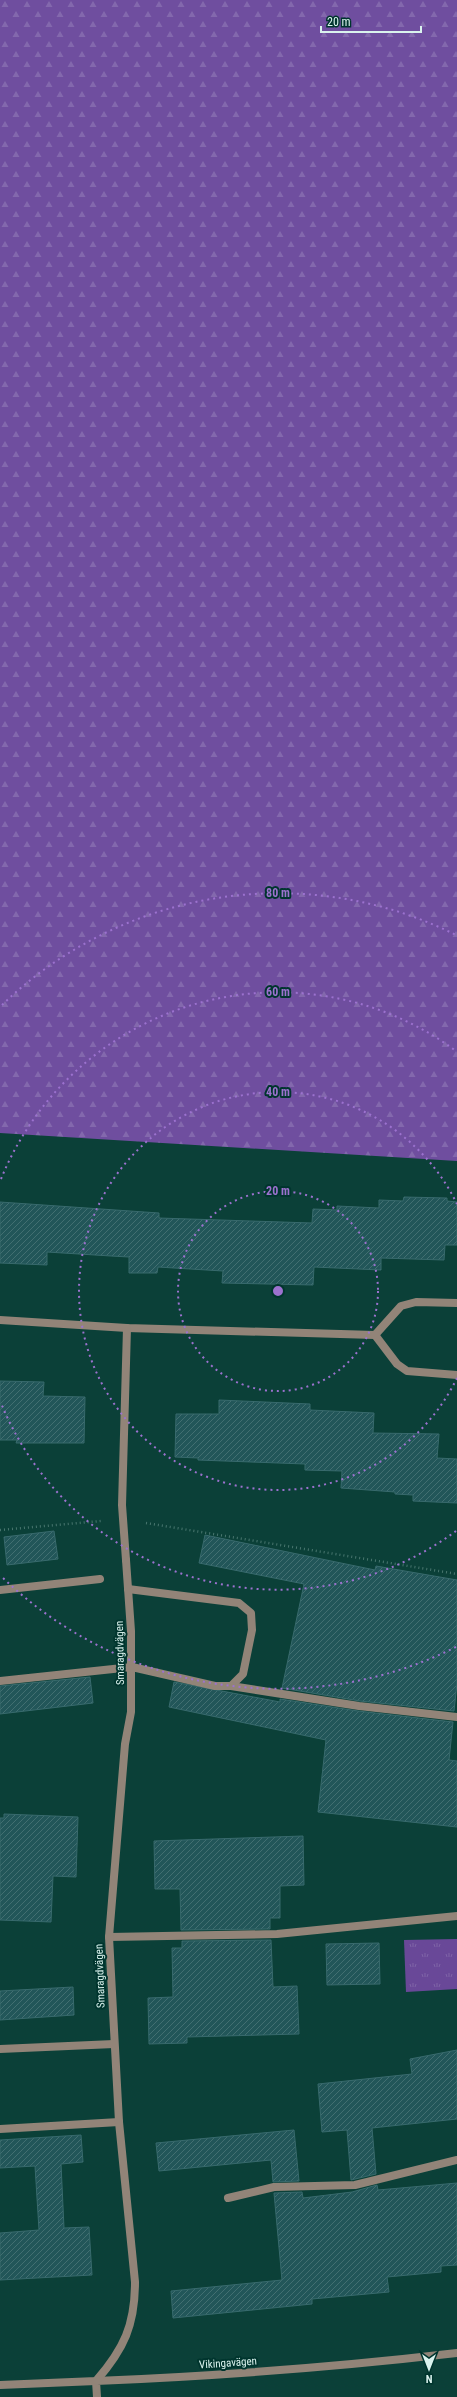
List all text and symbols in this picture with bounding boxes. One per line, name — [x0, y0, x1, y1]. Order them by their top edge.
scale bar — [321, 8, 421, 34]
text: 20 m — [327, 15, 351, 29]
text: 80 m — [266, 886, 290, 900]
text: 60 m — [266, 985, 290, 999]
text: 40 m — [266, 1085, 290, 1099]
text: 20 m — [266, 1184, 290, 1198]
centre of rings — [271, 1284, 285, 1298]
street label: Smaragdvägen — [113, 1621, 127, 1685]
street label: Smaragdvägen — [92, 1944, 108, 2008]
north arrow — [409, 2349, 449, 2389]
street label: Vikingavägen — [199, 2354, 257, 2372]
text: N — [425, 2372, 432, 2385]

